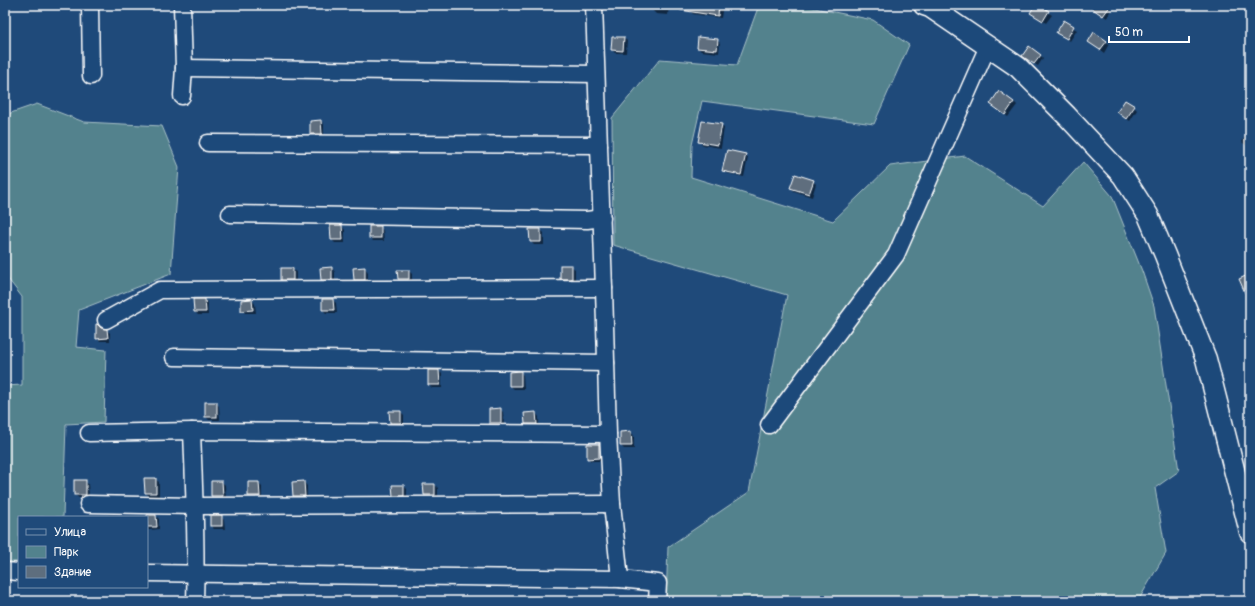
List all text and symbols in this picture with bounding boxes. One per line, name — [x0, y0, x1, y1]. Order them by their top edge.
scale bar — [1109, 18, 1189, 44]
text: 50 m — [1115, 25, 1143, 40]
legend — [18, 516, 148, 588]
text: Улица — [54, 525, 86, 540]
text: Парк — [54, 545, 79, 560]
text: Здание — [54, 565, 91, 580]

